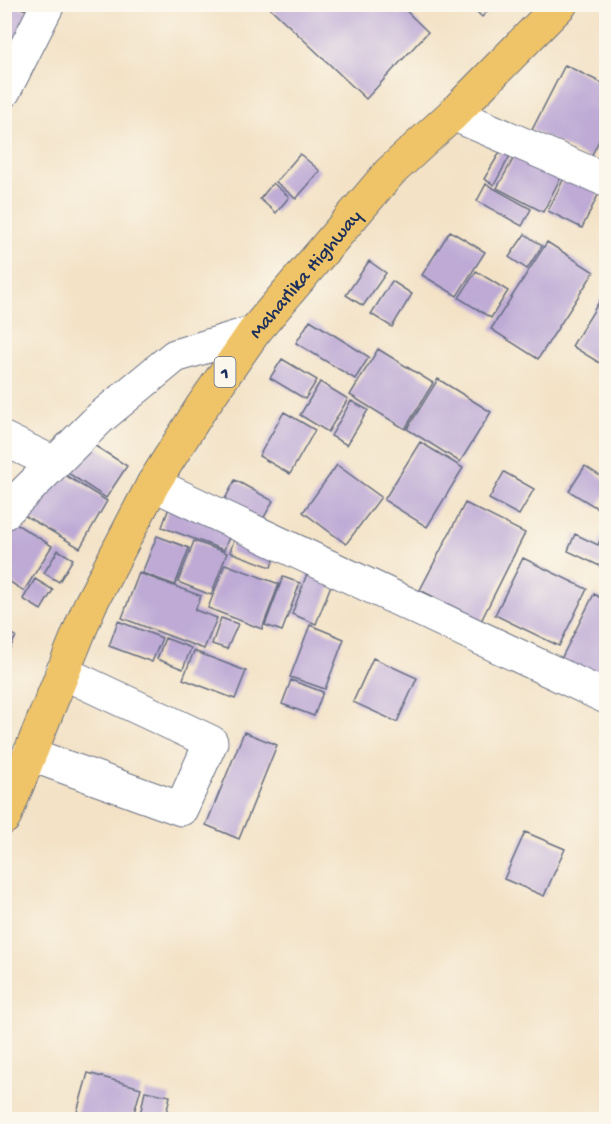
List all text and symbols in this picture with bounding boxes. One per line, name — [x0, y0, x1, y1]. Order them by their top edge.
street label: Maharlika Highway — [246, 206, 368, 344]
road number: 1 — [214, 357, 236, 387]

